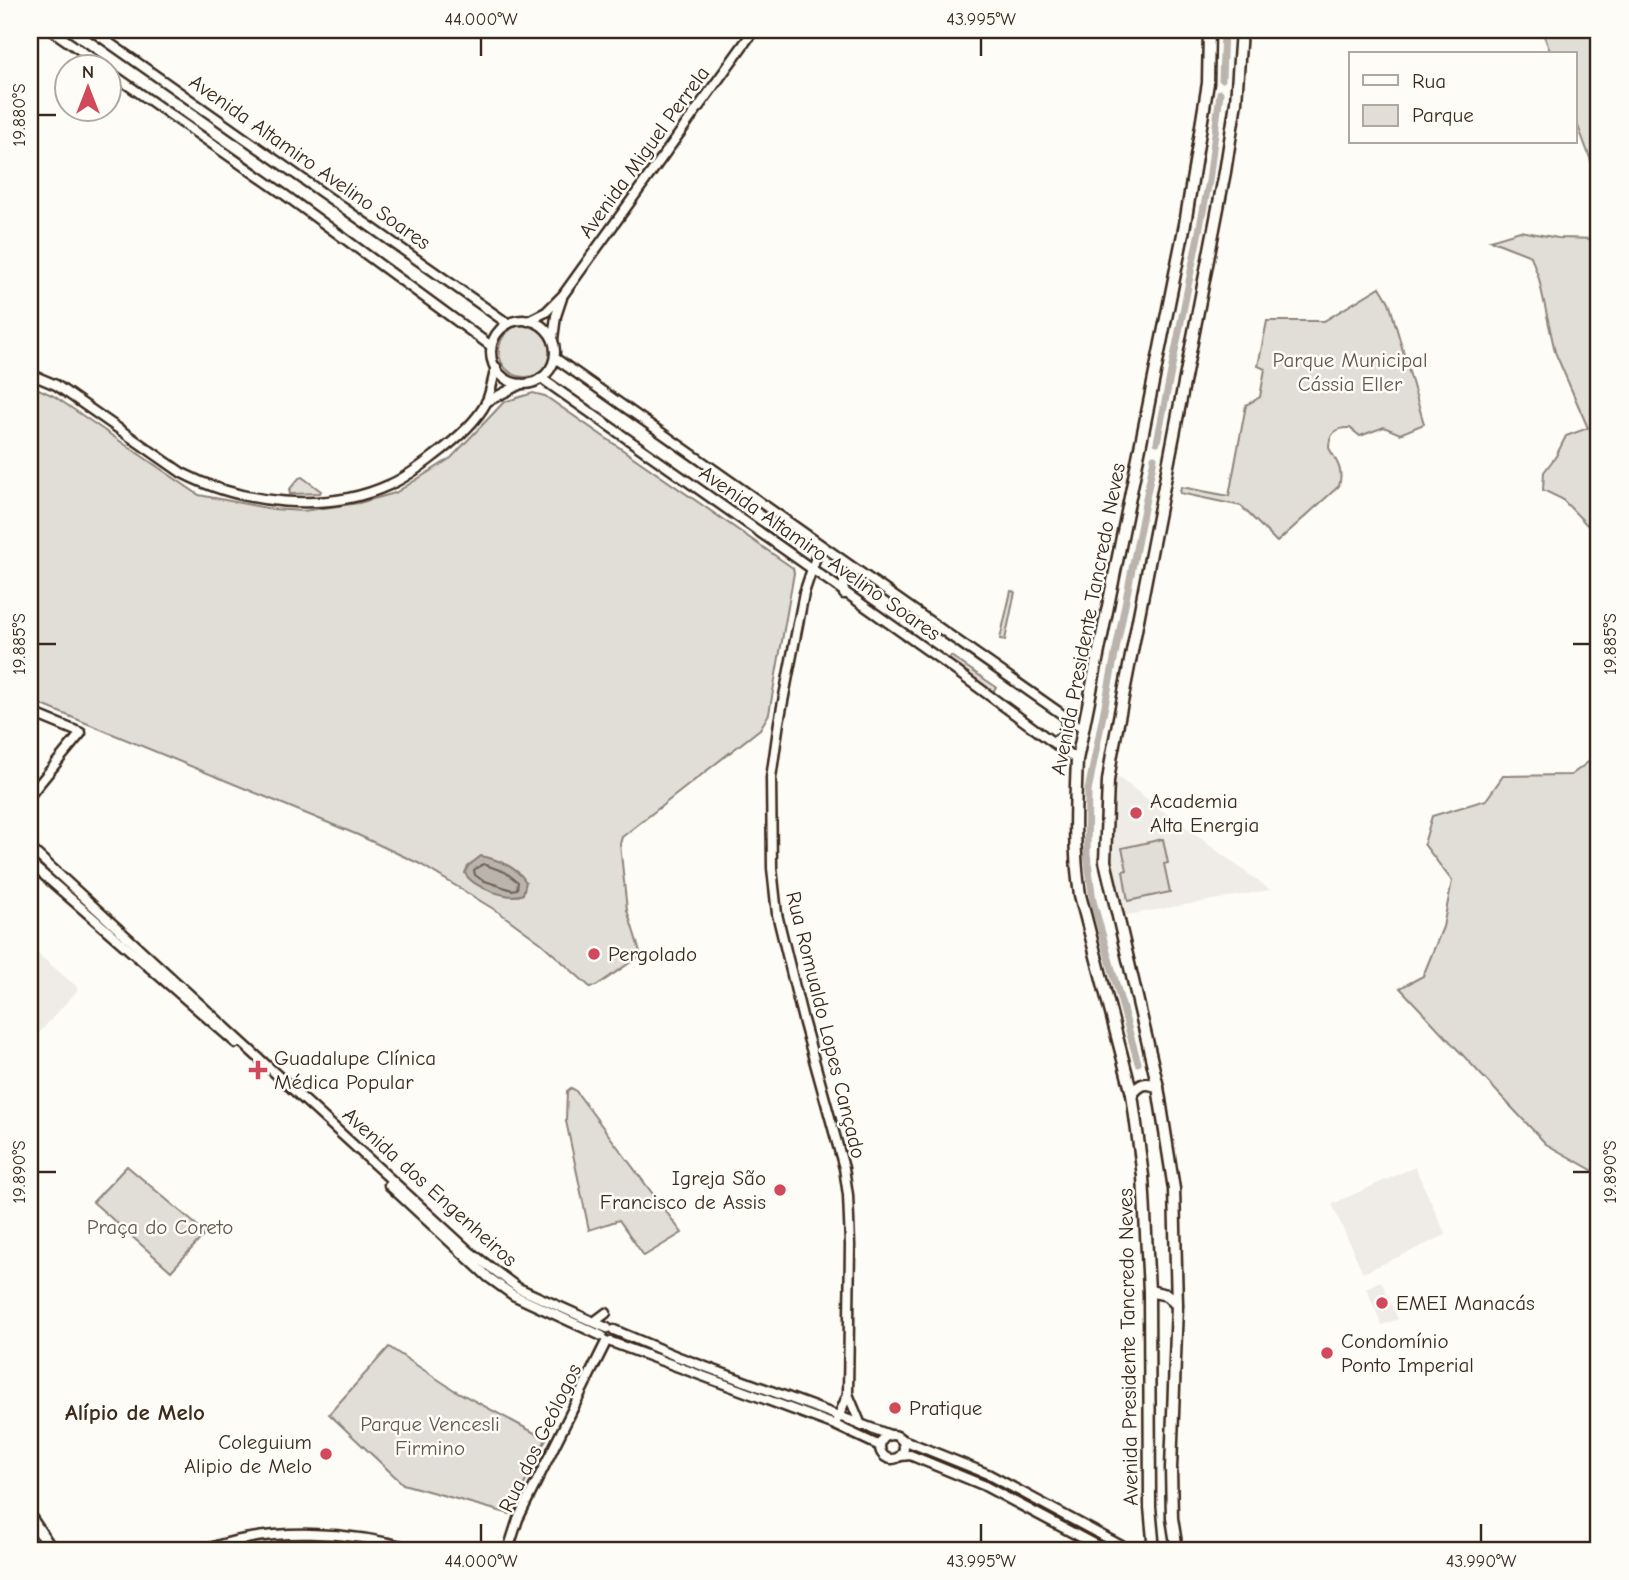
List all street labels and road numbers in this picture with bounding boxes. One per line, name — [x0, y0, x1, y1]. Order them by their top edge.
street label: Avenida Miguel Perrela — [574, 61, 714, 243]
street label: Avenida Altamiro Avelino Soares — [185, 69, 435, 255]
street label: Avenida Altamiro Avelino Soares — [695, 460, 945, 646]
street label: Avenida Presidente Tancredo Neves — [1046, 461, 1130, 777]
street label: Rua Romualdo Lopes Cançado — [781, 889, 871, 1161]
street label: Avenida dos Engenheiros — [338, 1102, 522, 1272]
street label: Avenida Presidente Tancredo Neves — [1113, 1188, 1143, 1506]
street label: Rua dos Geólogos — [494, 1360, 586, 1516]

